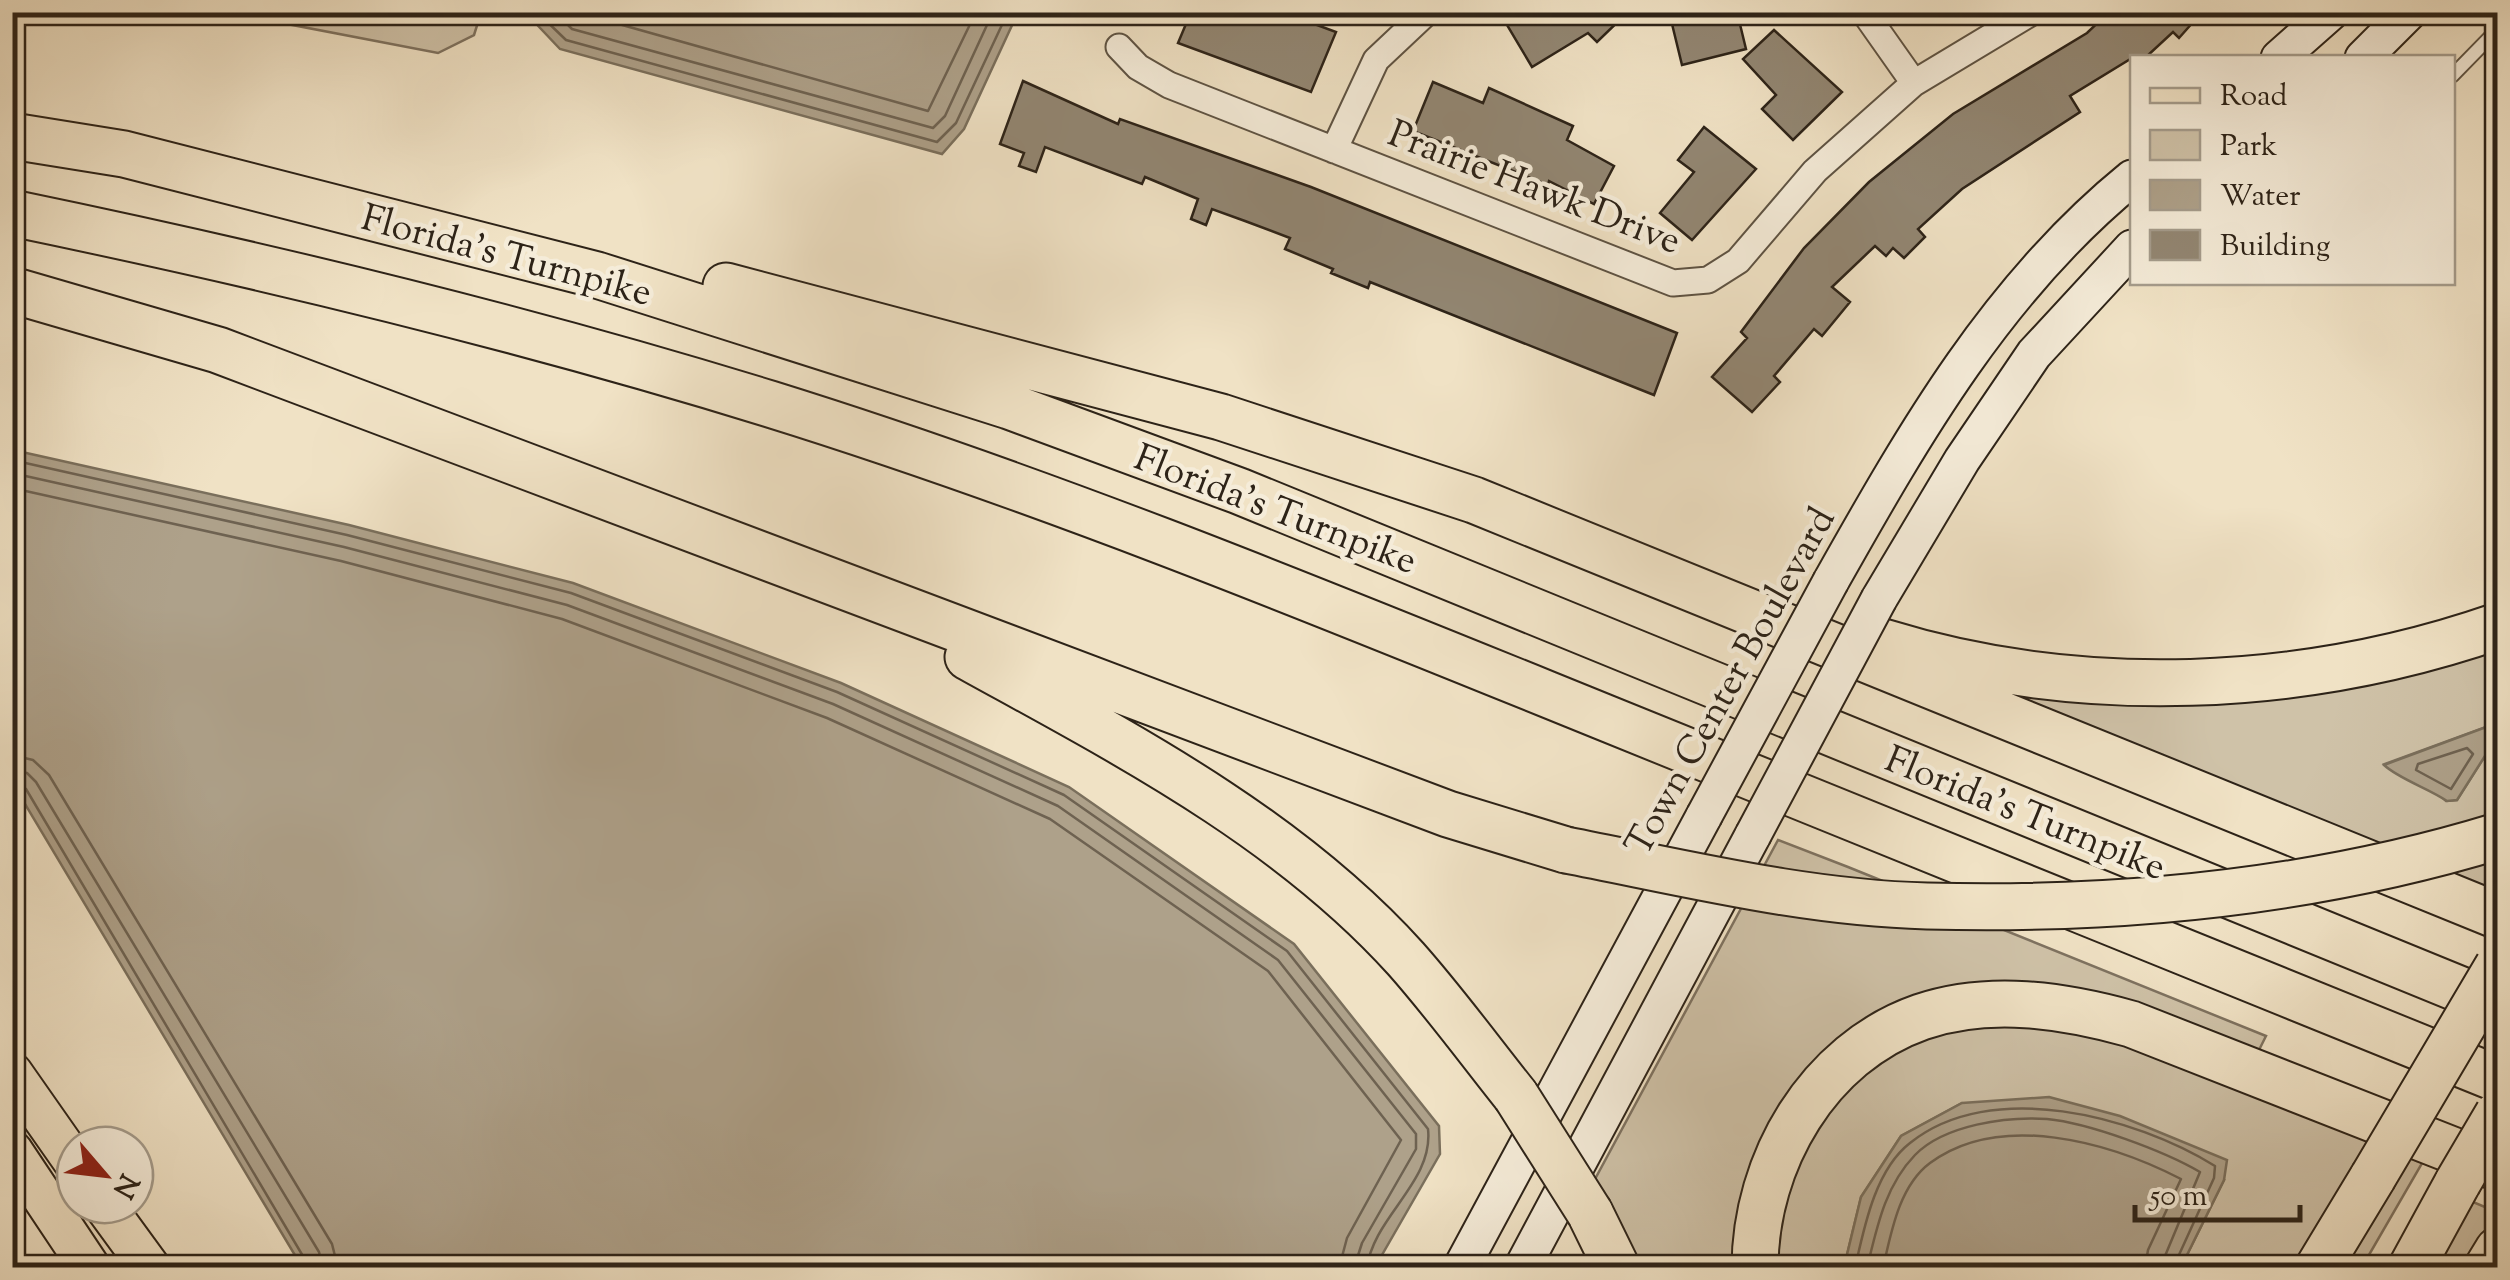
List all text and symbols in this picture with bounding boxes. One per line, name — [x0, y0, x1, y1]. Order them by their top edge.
legend — [2130, 55, 2455, 285]
text: Road — [2220, 76, 2287, 119]
street label: Prairie Hawk Drive — [1379, 109, 1688, 270]
text: Park — [2220, 126, 2277, 169]
text: Water — [2220, 176, 2301, 219]
street label: Florida's Turnpike — [355, 193, 657, 323]
text: Building — [2220, 226, 2330, 269]
street label: Florida's Turnpike — [1126, 433, 1424, 590]
street label: Town Center Boulevard — [1614, 499, 1851, 867]
street label: Florida's Turnpike — [1876, 735, 2173, 897]
north arrow — [55, 1125, 155, 1225]
scale bar — [2135, 1160, 2300, 1222]
text: N — [102, 1166, 147, 1205]
text: 50 m — [2148, 1176, 2208, 1219]

